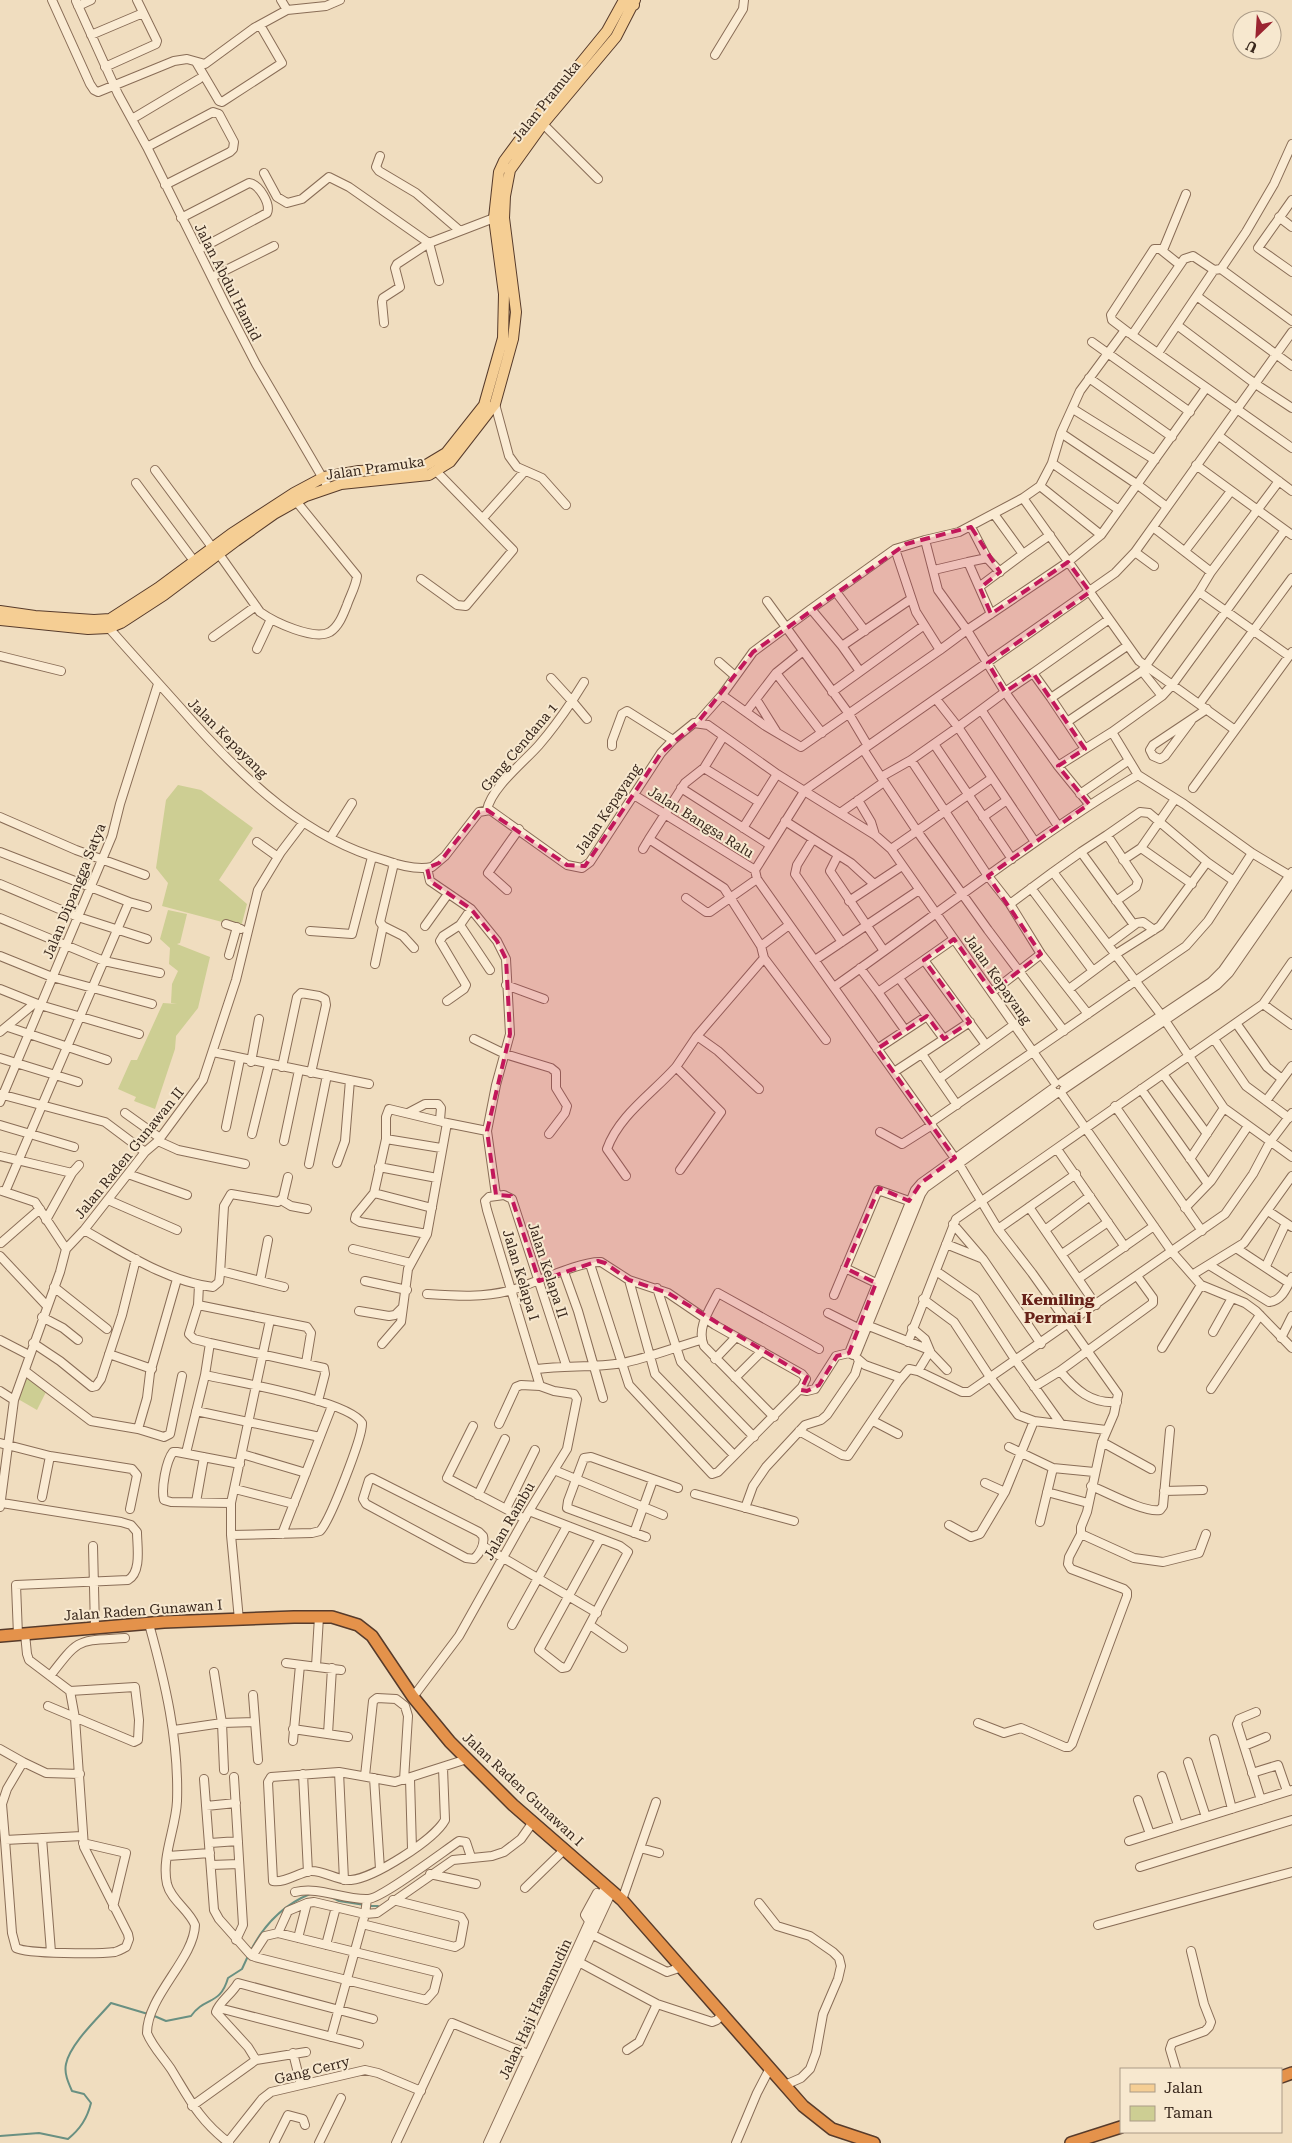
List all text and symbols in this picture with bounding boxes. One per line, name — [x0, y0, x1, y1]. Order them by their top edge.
north arrow — [1232, 10, 1282, 60]
text: U — [1243, 37, 1260, 56]
street label: Jalan Pramuka — [509, 57, 584, 145]
street label: Jalan Abdul Hamid — [191, 221, 265, 343]
street label: Jalan Pramuka — [325, 453, 426, 483]
street label: Jalan Kepayang — [185, 695, 271, 781]
street label: Gang Cendana 1 — [477, 699, 561, 795]
street label: Jalan Kepayang — [572, 761, 644, 857]
street label: Jalan Bangsa Ralu — [645, 783, 757, 861]
street label: Jalan Dipangga Satya — [39, 821, 109, 961]
street label: Jalan Kepayang — [961, 931, 1035, 1027]
street label: Jalan Raden Gunawan II — [71, 1084, 187, 1222]
street label: Jalan Kelapa II — [525, 1220, 571, 1320]
street label: Jalan Kelapa I — [500, 1228, 542, 1322]
district label: Kemiling Permai I — [1021, 1290, 1095, 1327]
street label: Jalan Rambu — [480, 1479, 538, 1563]
street label: Jalan Raden Gunawan I — [63, 1596, 223, 1624]
street label: Jalan Raden Gunawan I — [459, 1729, 587, 1849]
street label: Jalan Haji Hasannudin — [495, 1936, 575, 2082]
street label: Gang Cerry — [273, 2053, 352, 2087]
legend — [1120, 2068, 1282, 2133]
text: Jalan — [1164, 2079, 1203, 2097]
text: Taman — [1164, 2104, 1213, 2122]

